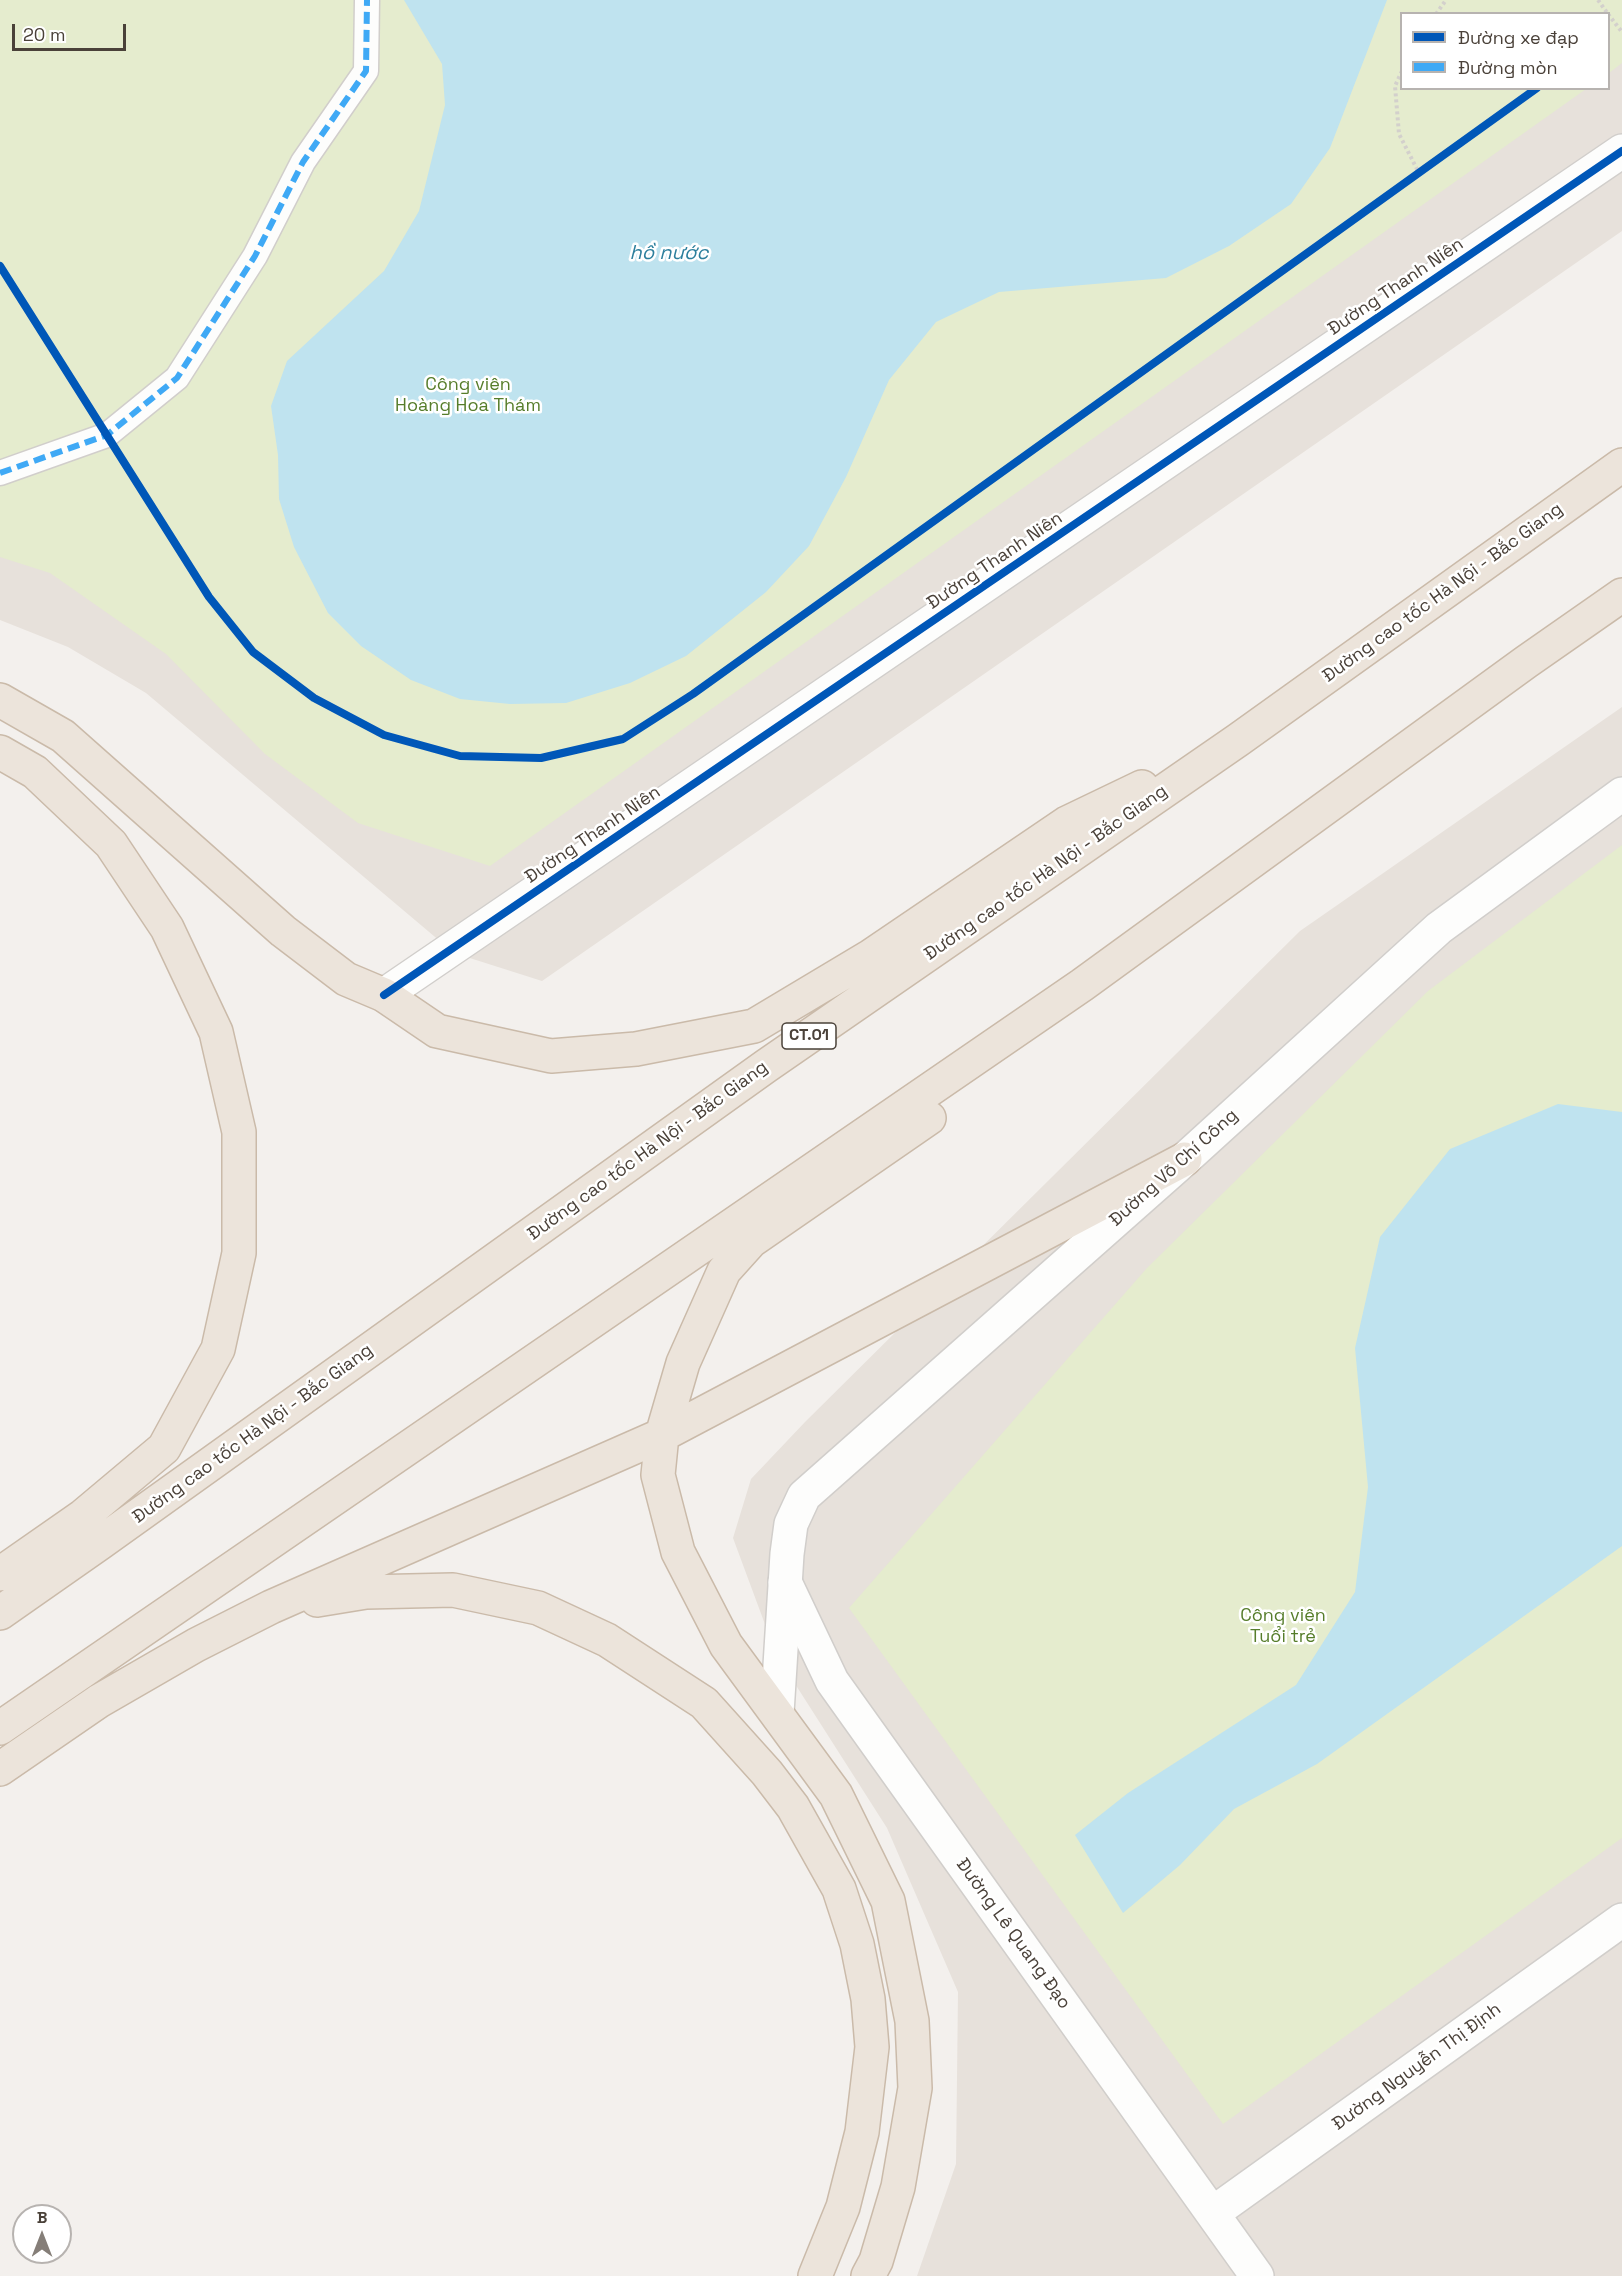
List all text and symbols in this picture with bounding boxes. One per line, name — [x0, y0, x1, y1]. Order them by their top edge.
scale bar — [15, 12, 129, 50]
legend — [1400, 12, 1610, 90]
text: 20 m — [23, 23, 66, 46]
text: Đường xe đạp — [1458, 26, 1579, 49]
text: Đường mòn — [1458, 56, 1558, 79]
street label: Đường Thanh Niên — [1324, 234, 1468, 340]
water label: hồ nước — [630, 242, 708, 266]
park label: Công viên Hoàng Hoa Thám — [395, 374, 541, 416]
street label: Đường cao tốc Hà Nội - Bắc Giang — [1319, 499, 1567, 687]
street label: Đường Thanh Niên — [923, 508, 1067, 614]
street label: Đường cao tốc Hà Nội - Bắc Giang — [920, 781, 1172, 965]
street label: Đường Thanh Niên — [521, 782, 665, 888]
road number: CT.01 — [782, 1023, 836, 1049]
street label: Đường cao tốc Hà Nội - Bắc Giang — [524, 1057, 772, 1245]
street label: Đường Võ Chí Công — [1105, 1105, 1243, 1231]
street label: Đường cao tốc Hà Nội - Bắc Giang — [129, 1340, 377, 1528]
park label: Công viên Tuổi trẻ — [1240, 1605, 1326, 1648]
street label: Đường Lê Quang Đạo — [951, 1855, 1075, 2013]
street label: Đường Nguyễn Thị Định — [1329, 1999, 1505, 2135]
north arrow — [12, 2204, 72, 2264]
text: B — [37, 2207, 47, 2228]

